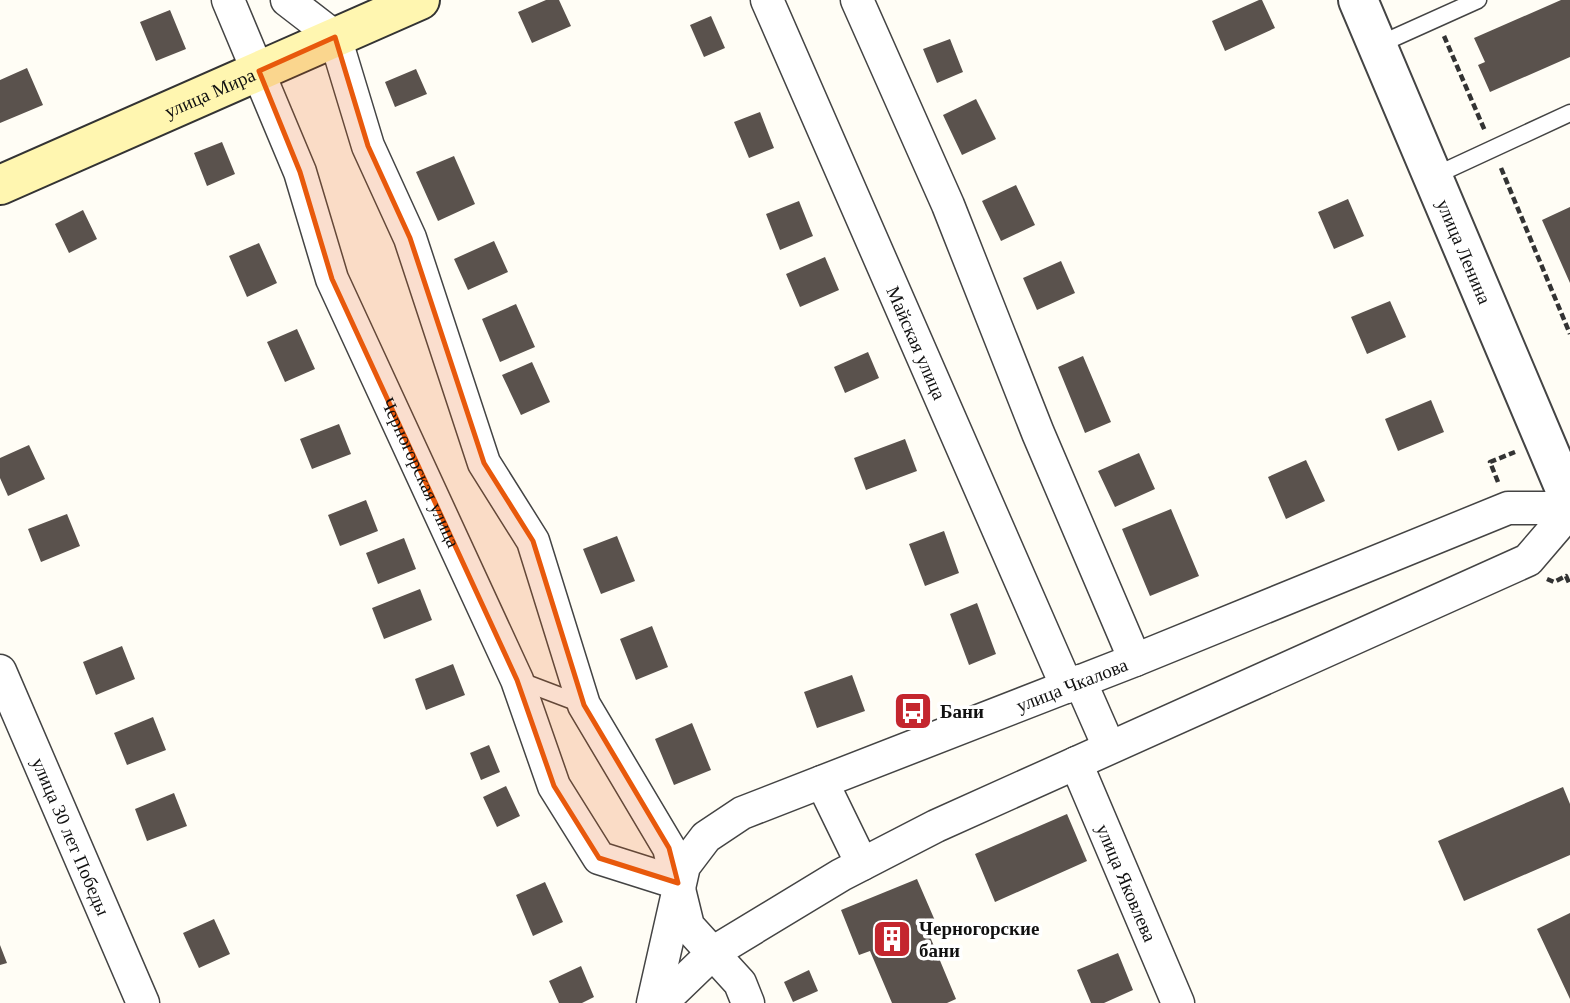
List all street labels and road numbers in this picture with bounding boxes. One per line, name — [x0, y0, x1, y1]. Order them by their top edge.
street label: улица Мира — [161, 63, 259, 122]
street label: улица Ленина — [1433, 196, 1496, 308]
street label: Майская улица — [883, 283, 951, 403]
street label: Черногорская улица — [378, 394, 465, 551]
street label: улица Чкалова — [1013, 653, 1131, 716]
street label: улица 30 лет Победы — [28, 754, 115, 919]
street label: улица Яковлева — [1093, 821, 1161, 945]

